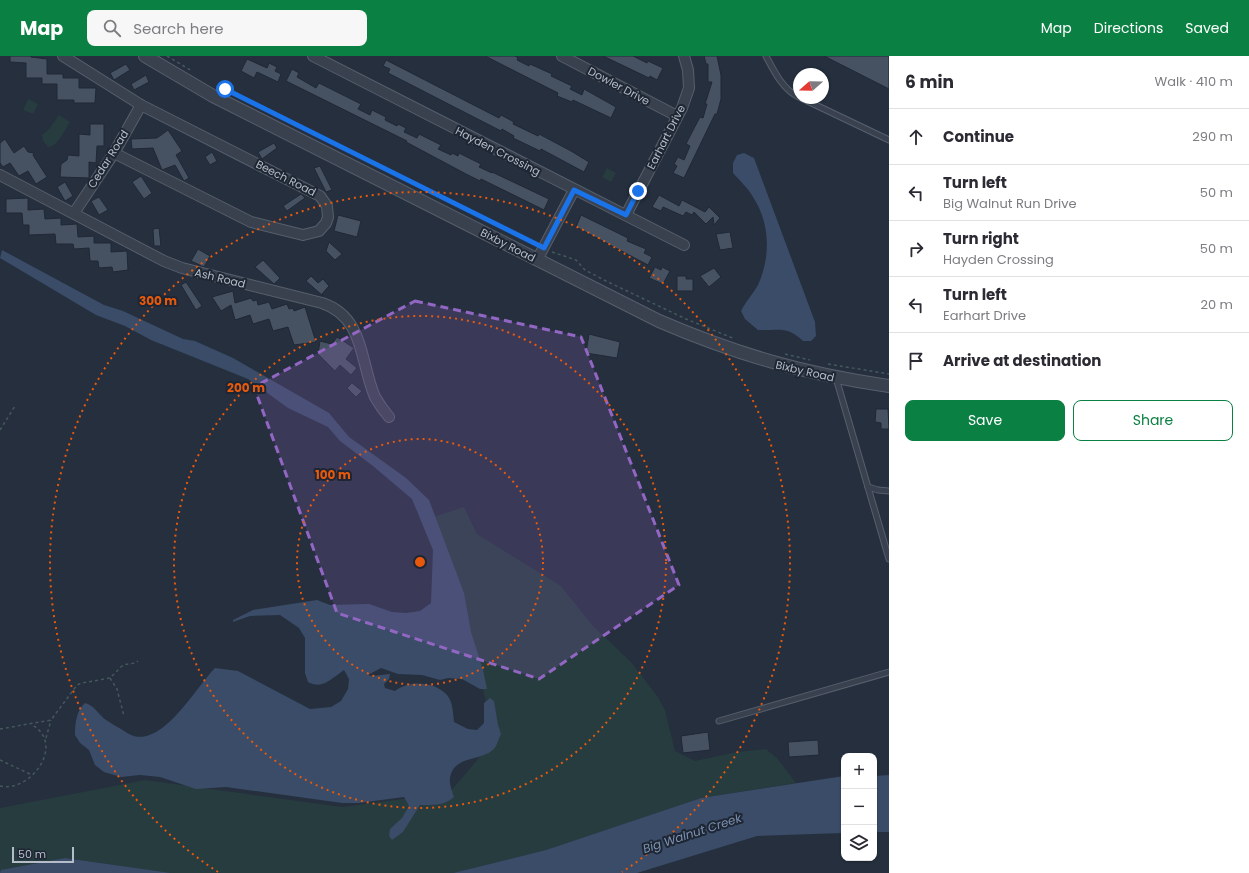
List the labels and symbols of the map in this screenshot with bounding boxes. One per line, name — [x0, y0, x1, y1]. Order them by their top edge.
street label: Dowler Drive — [585, 63, 653, 109]
north arrow — [793, 68, 829, 104]
route start — [216, 80, 234, 98]
street label: Earhart Drive — [643, 102, 689, 172]
street label: Hayden Crossing — [453, 123, 543, 179]
street label: Cedar Road — [84, 127, 132, 191]
street label: Beech Road — [253, 156, 319, 200]
route end — [629, 182, 647, 200]
street label: Bixby Road — [478, 224, 538, 266]
street label: Ash Road — [193, 264, 247, 292]
text: 300 m — [139, 292, 177, 309]
street label: Bixby Road — [774, 356, 836, 386]
text: 200 m — [227, 379, 265, 396]
text: 100 m — [315, 466, 351, 483]
centre of rings — [413, 555, 427, 569]
water label: Big Walnut Creek — [640, 809, 744, 857]
scale bar — [12, 845, 74, 864]

